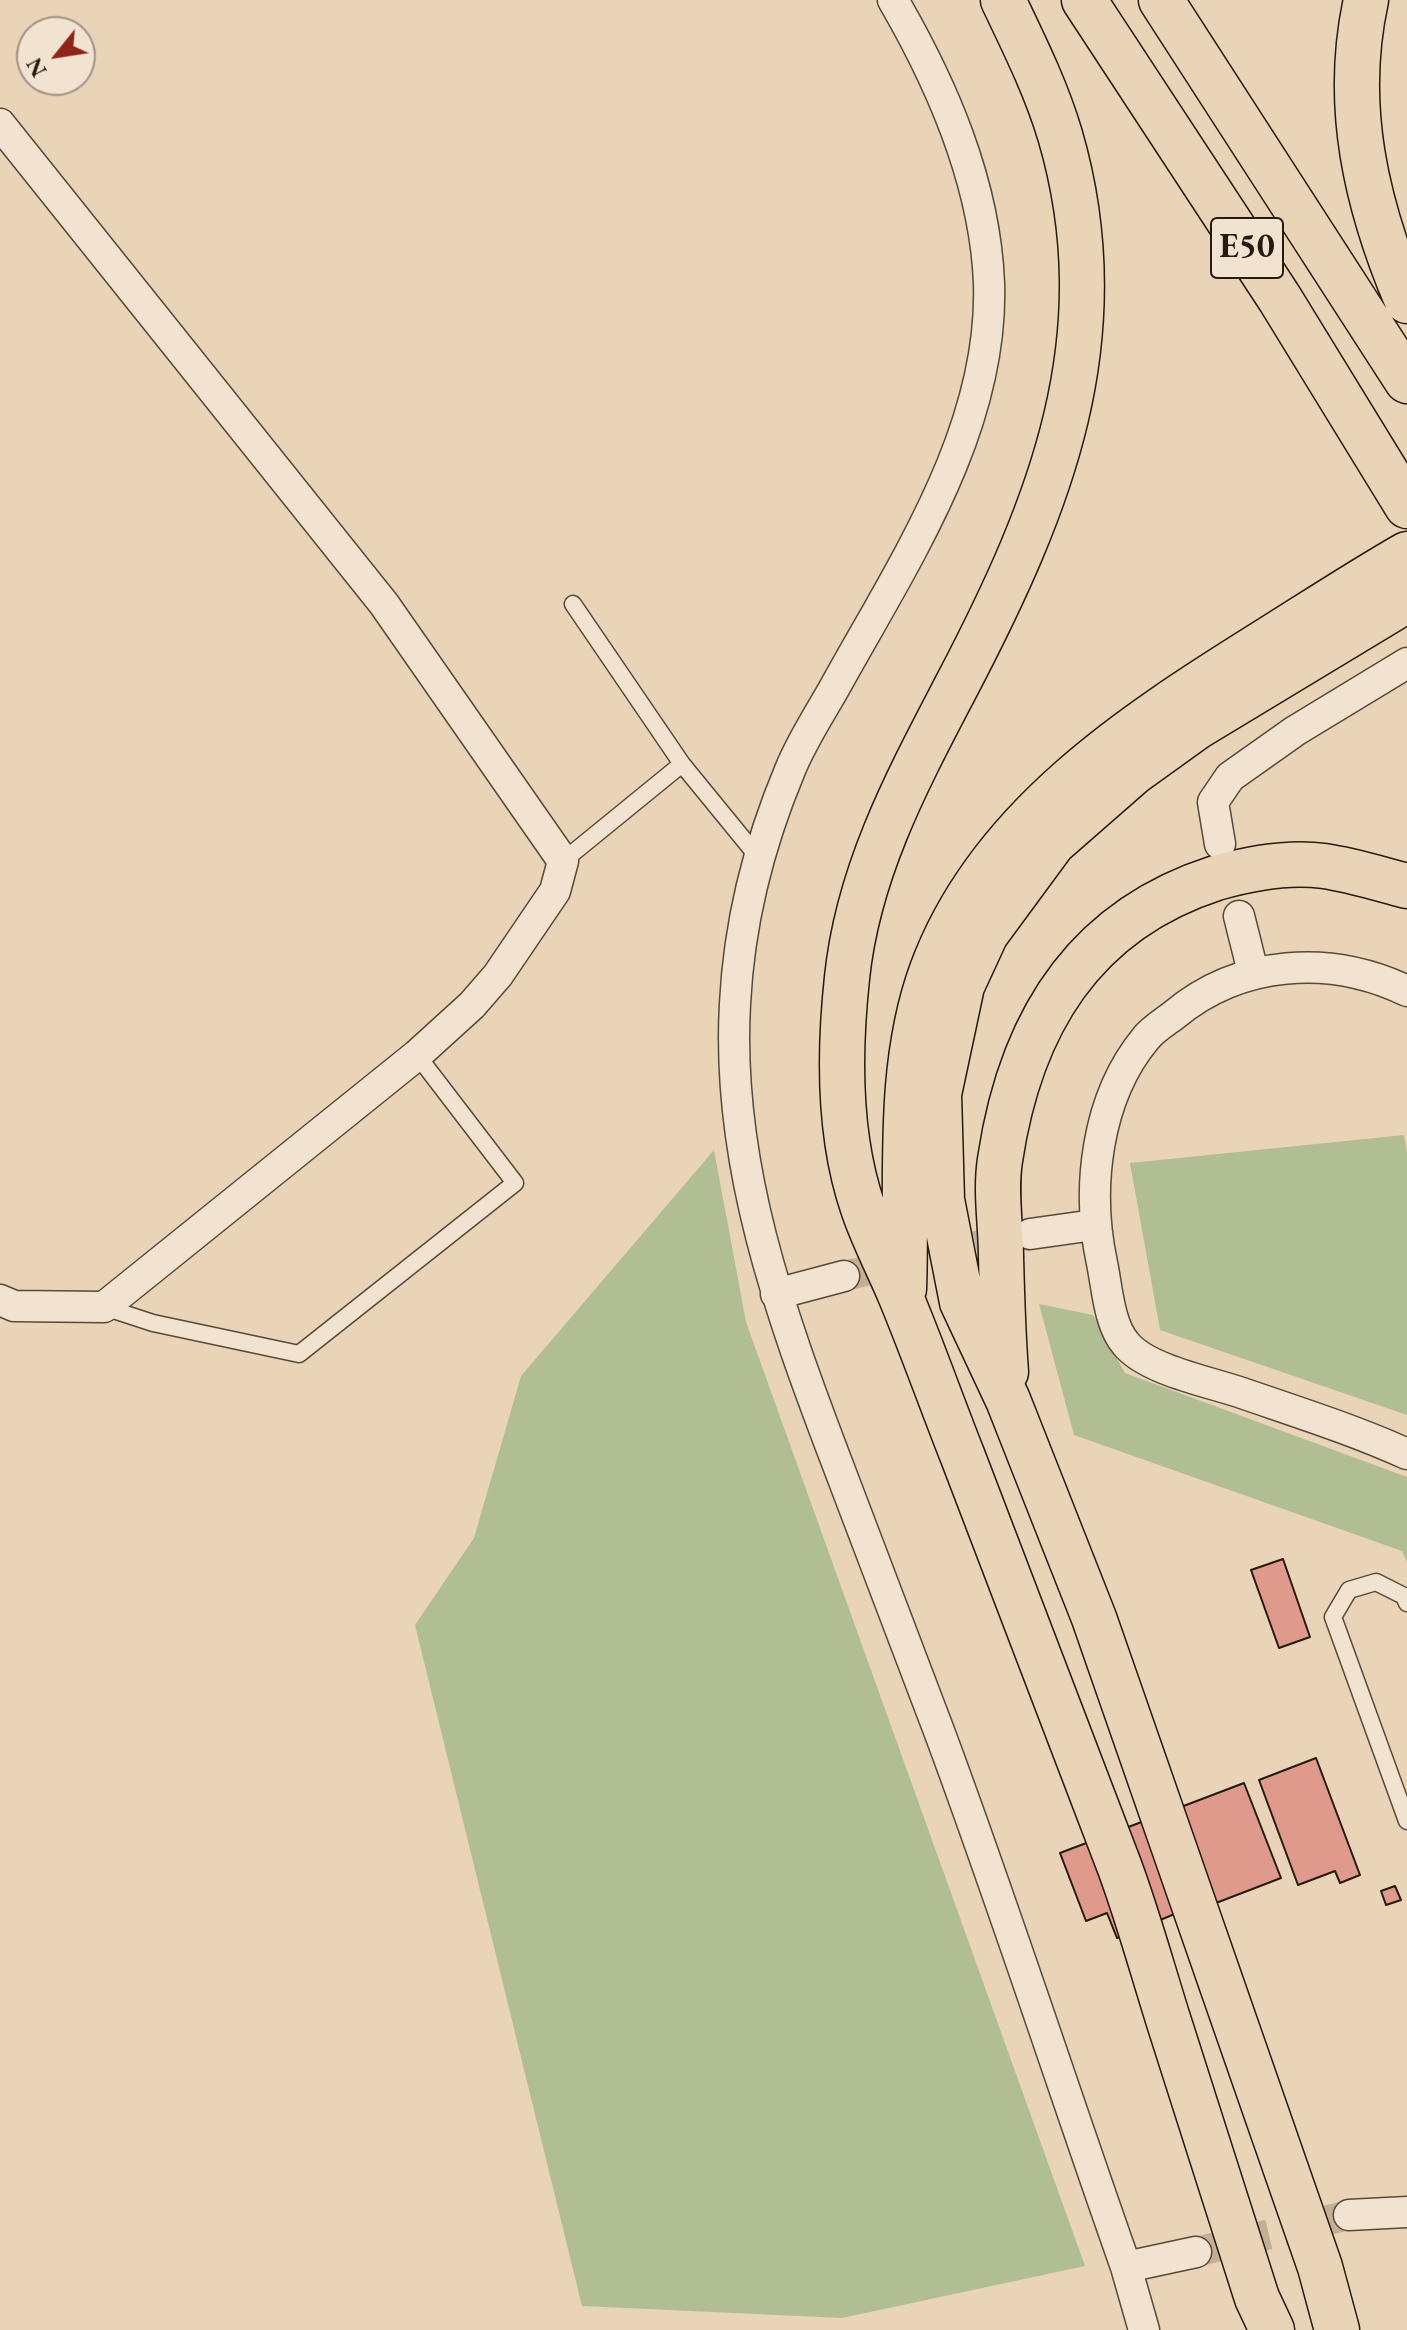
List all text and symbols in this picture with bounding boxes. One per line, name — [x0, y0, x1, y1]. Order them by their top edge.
north arrow — [16, 16, 96, 96]
text: N — [20, 52, 54, 82]
road number: E50 — [1211, 218, 1283, 278]

